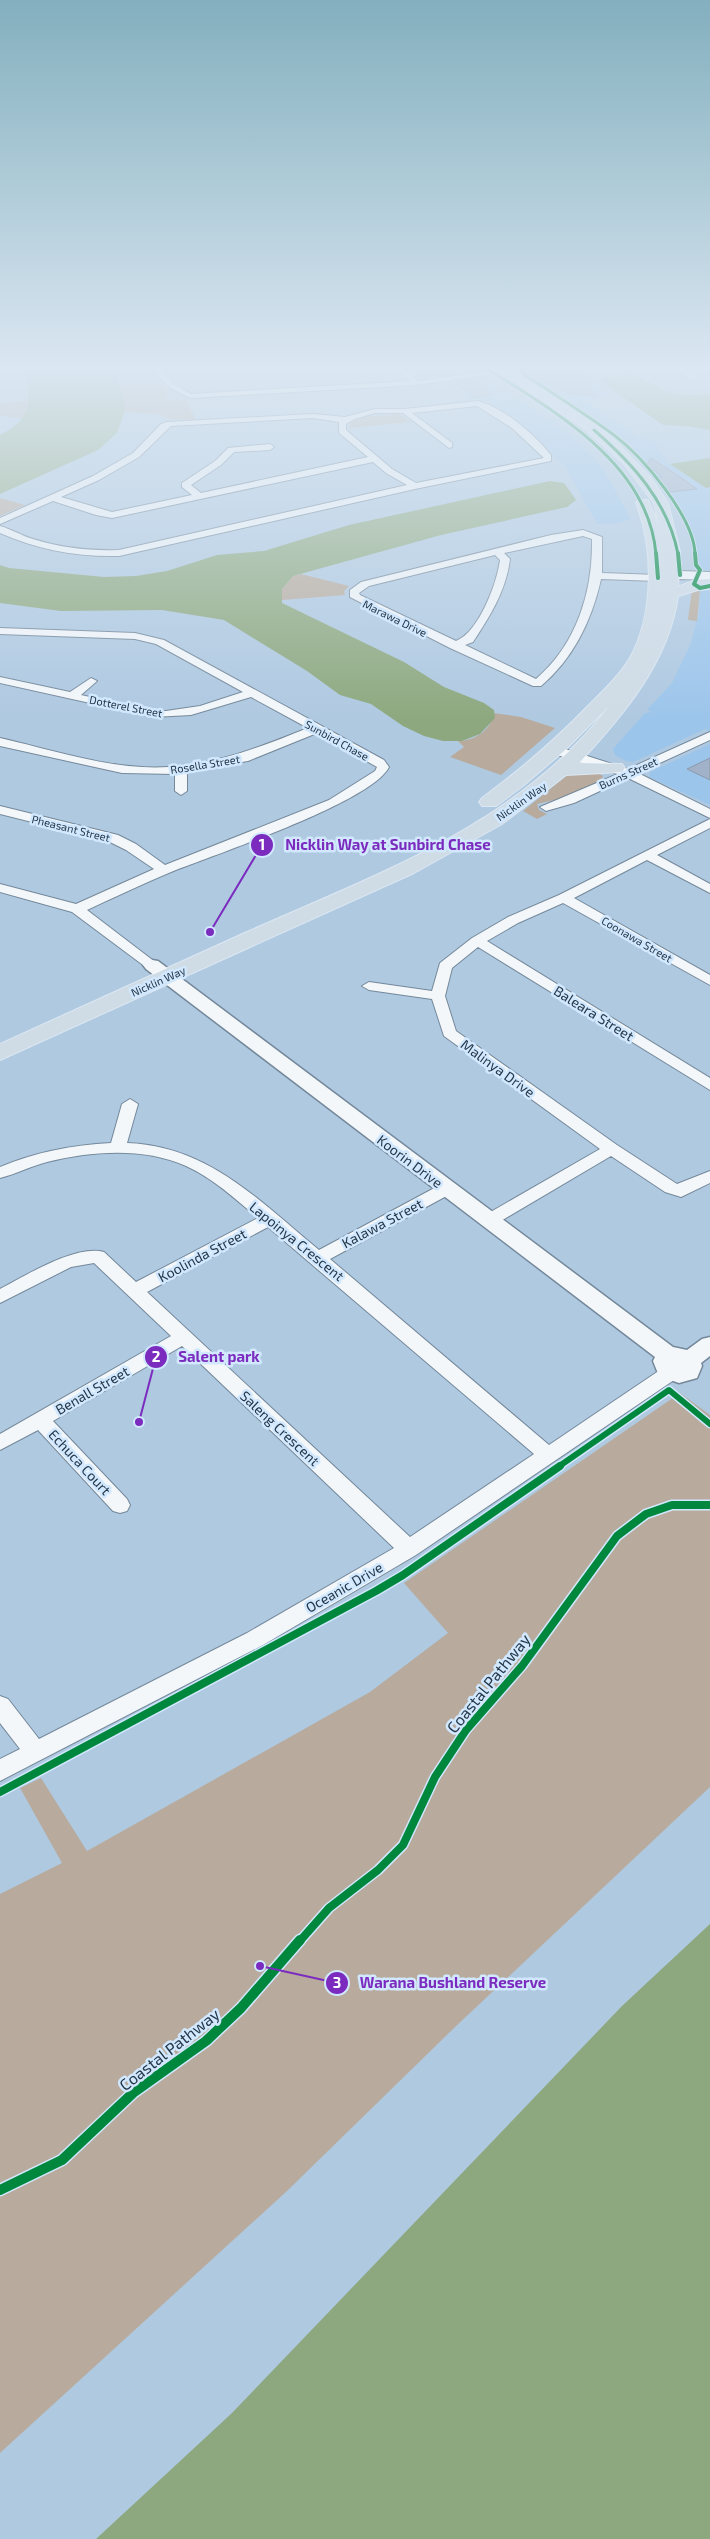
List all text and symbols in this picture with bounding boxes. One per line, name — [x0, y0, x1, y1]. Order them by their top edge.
street label: Marawa Drive — [361, 597, 429, 639]
street label: Dotterel Street — [88, 693, 164, 719]
street label: Sunbird Chase — [303, 717, 371, 763]
street label: Rosella Street — [169, 752, 241, 776]
street label: Burns Street — [597, 754, 659, 792]
street label: Nicklin Way — [493, 779, 549, 823]
street label: Pheasant Street — [31, 812, 111, 844]
callout: Nicklin Way at Sunbird Chase — [250, 830, 501, 860]
text: 1 — [259, 835, 265, 853]
text: Nicklin Way at Sunbird Chase — [285, 835, 491, 854]
street label: Coonawa Street — [599, 914, 675, 964]
street label: Nicklin Way — [129, 963, 187, 999]
street label: Baleara Street — [551, 982, 637, 1044]
street label: Malinya Drive — [458, 1036, 538, 1100]
street label: Koorin Drive — [374, 1131, 446, 1191]
street label: Kalawa Street — [339, 1195, 425, 1251]
street label: Lapoinya Crescent — [246, 1198, 348, 1284]
street label: Koolinda Street — [155, 1225, 249, 1285]
callout: Salent park — [143, 1342, 270, 1372]
text: 2 — [152, 1347, 161, 1365]
text: Salent park — [178, 1347, 260, 1365]
street label: Benall Street — [52, 1362, 132, 1418]
street label: Saleng Crescent — [237, 1387, 323, 1469]
street label: Echuca Court — [45, 1426, 115, 1498]
street label: Oceanic Drive — [302, 1558, 386, 1616]
street label: Coastal Pathway — [442, 1629, 534, 1736]
callout: Warana Bushland Reserve — [324, 1968, 556, 1998]
text: 3 — [333, 1973, 341, 1991]
text: Warana Bushland Reserve — [360, 1973, 546, 1991]
street label: Coastal Pathway — [115, 2004, 223, 2094]

